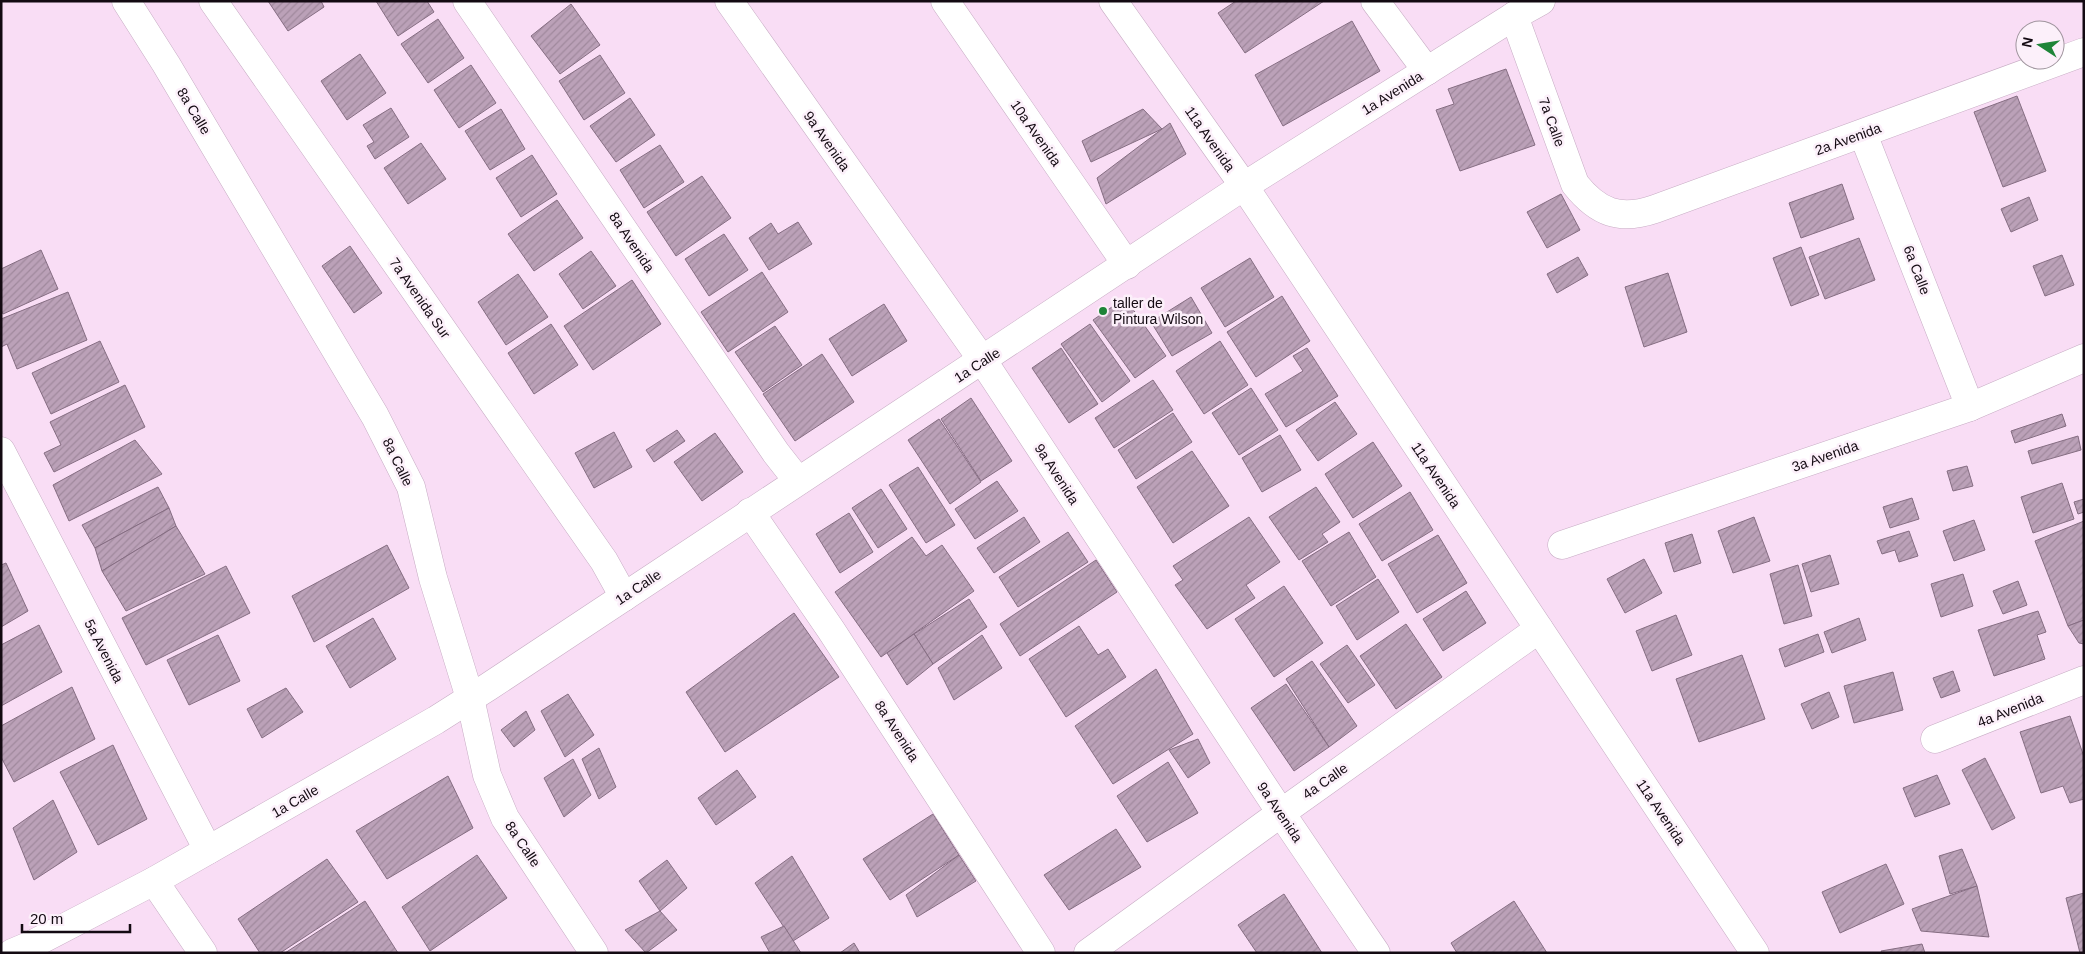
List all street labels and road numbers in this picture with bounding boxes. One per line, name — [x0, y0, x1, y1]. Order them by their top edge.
street label: 1a Avenida — [1358, 68, 1426, 118]
street label: 8a Calle — [174, 85, 214, 137]
street label: 7a Calle — [1536, 95, 1568, 149]
street label: 10a Avenida — [1007, 97, 1065, 169]
street label: 11a Avenida — [1182, 103, 1238, 175]
street label: 9a Avenida — [801, 108, 853, 174]
street label: 2a Avenida — [1813, 120, 1883, 158]
street label: 8a Avenida — [606, 209, 658, 275]
street label: 6a Calle — [1900, 243, 1934, 297]
street label: 7a Avenida Sur — [386, 255, 454, 342]
street label: 1a Calle — [951, 344, 1003, 386]
street label: 8a Calle — [380, 435, 417, 489]
street label: 3a Avenida — [1790, 437, 1860, 475]
street label: 11a Avenida — [1408, 439, 1464, 511]
street label: 9a Avenida — [1031, 441, 1083, 507]
street label: 1a Calle — [612, 566, 664, 608]
street label: 5a Avenida — [81, 617, 127, 686]
street label: 4a Avenida — [1975, 690, 2045, 730]
street label: 8a Avenida — [871, 698, 923, 764]
street label: 4a Calle — [1299, 760, 1351, 802]
street label: 11a Avenida — [1633, 776, 1689, 848]
street label: 9a Avenida — [1254, 779, 1306, 845]
street label: 1a Calle — [269, 781, 321, 821]
street label: 8a Calle — [502, 818, 544, 870]

